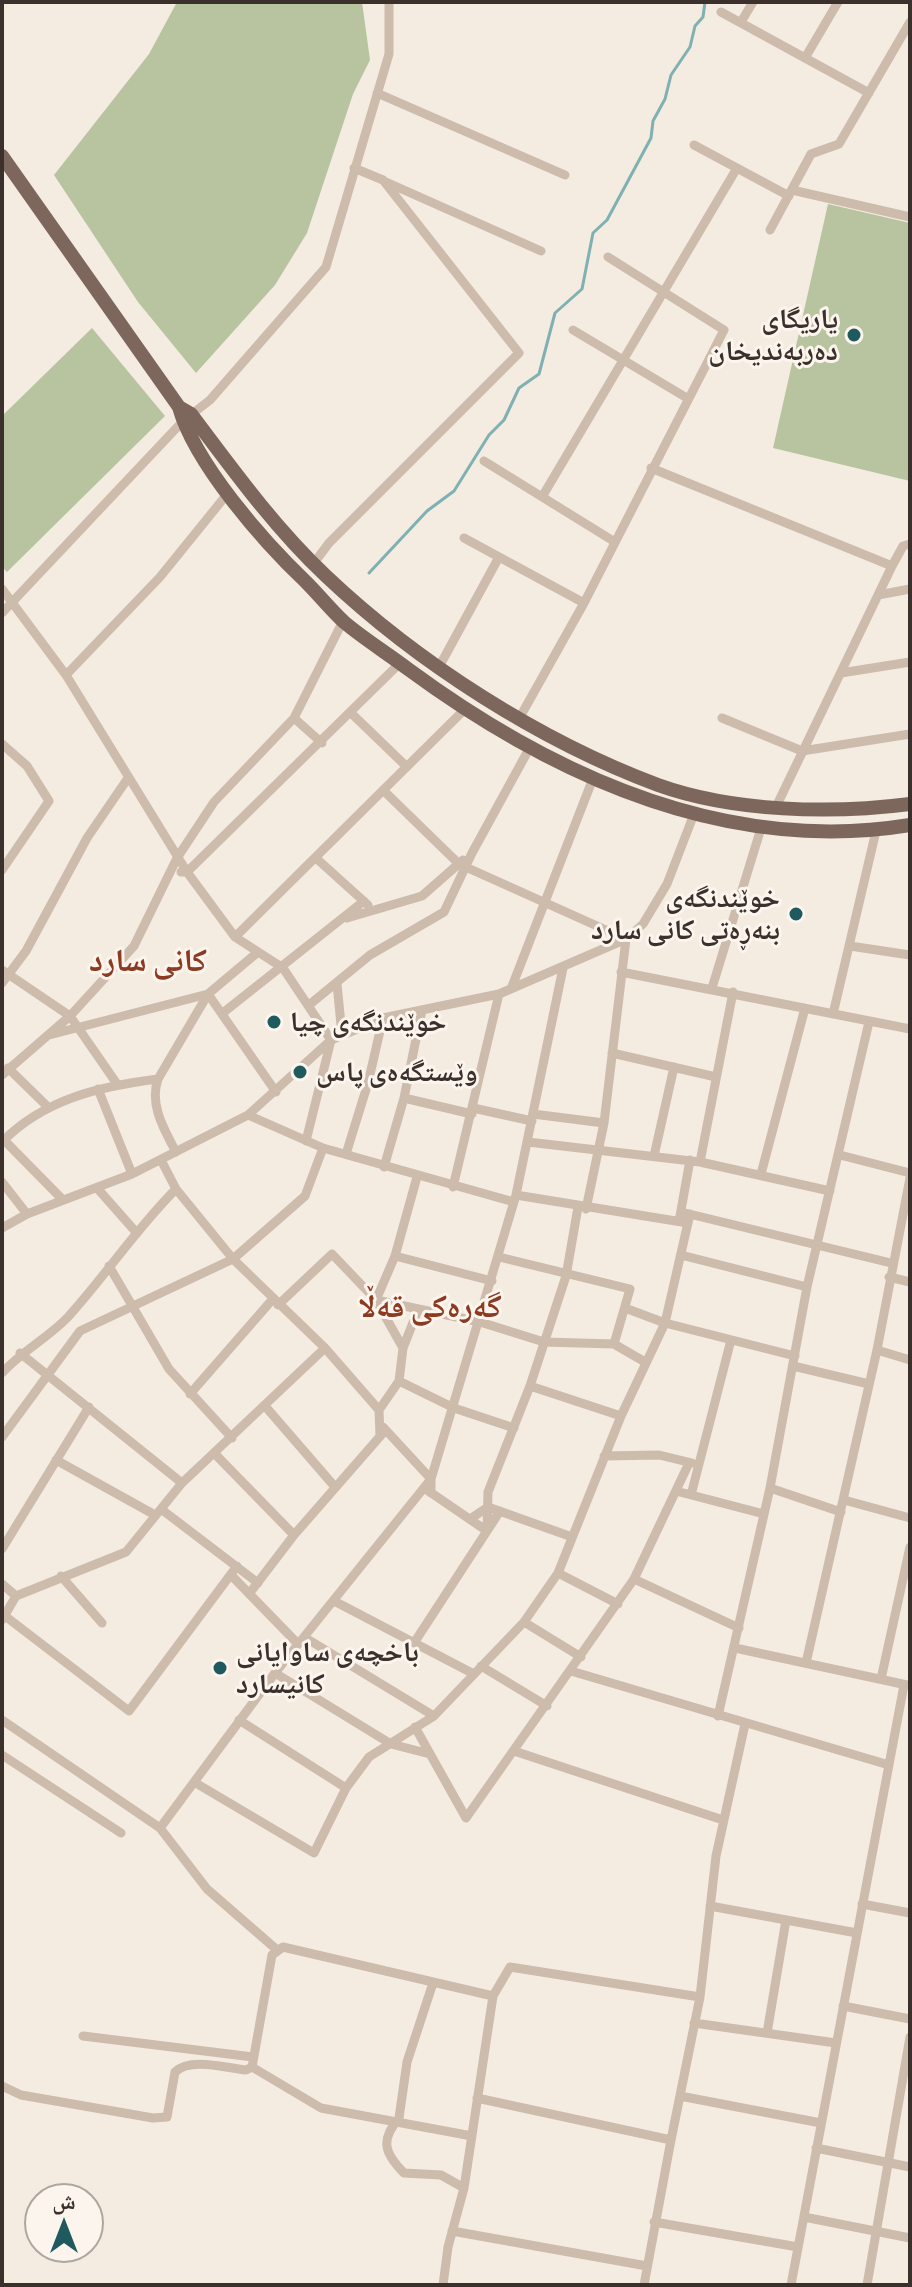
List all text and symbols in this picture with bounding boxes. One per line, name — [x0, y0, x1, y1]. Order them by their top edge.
place label: یاریگاى ده‌ربه‌ندیخان — [708, 302, 838, 368]
marker: یاریگاى ده‌ربه‌ندیخان — [845, 326, 863, 344]
place label: خوێندنگەی بنەڕەتی کانی سارد — [591, 881, 780, 947]
marker: خوێندنگەی بنەڕەتی کانی سارد — [787, 905, 805, 923]
district label: کانی سارد — [89, 941, 207, 979]
place label: خوێندنگەی چیا — [290, 1005, 446, 1039]
marker: خوێندنگەی چیا — [265, 1013, 283, 1031]
place label: وێستگەەی پاس — [316, 1055, 478, 1089]
marker: وێستگەەی پاس — [291, 1063, 309, 1081]
district label: گەرەکی قەڵا — [358, 1287, 502, 1325]
place label: باخچەی ساوایانی کانیسارد — [236, 1635, 419, 1701]
marker: باخچەی ساوایانی کانیسارد — [211, 1659, 229, 1677]
north arrow — [24, 2183, 104, 2263]
text: ش — [52, 2187, 76, 2214]

